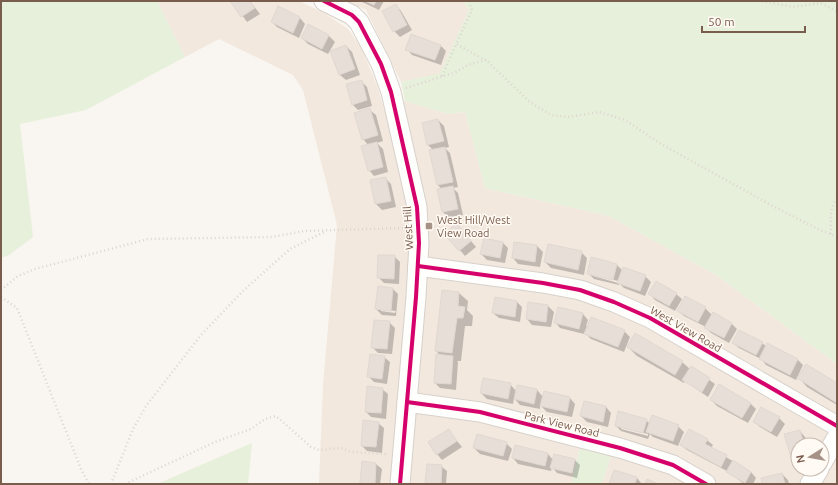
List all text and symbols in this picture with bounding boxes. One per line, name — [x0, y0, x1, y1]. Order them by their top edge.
scale bar — [702, 8, 805, 34]
text: 50 m — [708, 15, 735, 28]
street label: West Hill — [401, 206, 415, 250]
place label: West Hill/West View Road — [437, 214, 511, 239]
marker: West Hill/West View Road — [424, 221, 434, 231]
street label: West View Road — [648, 304, 724, 354]
street label: Park View Road — [523, 409, 601, 439]
north arrow — [790, 437, 830, 477]
text: N — [794, 454, 807, 464]

